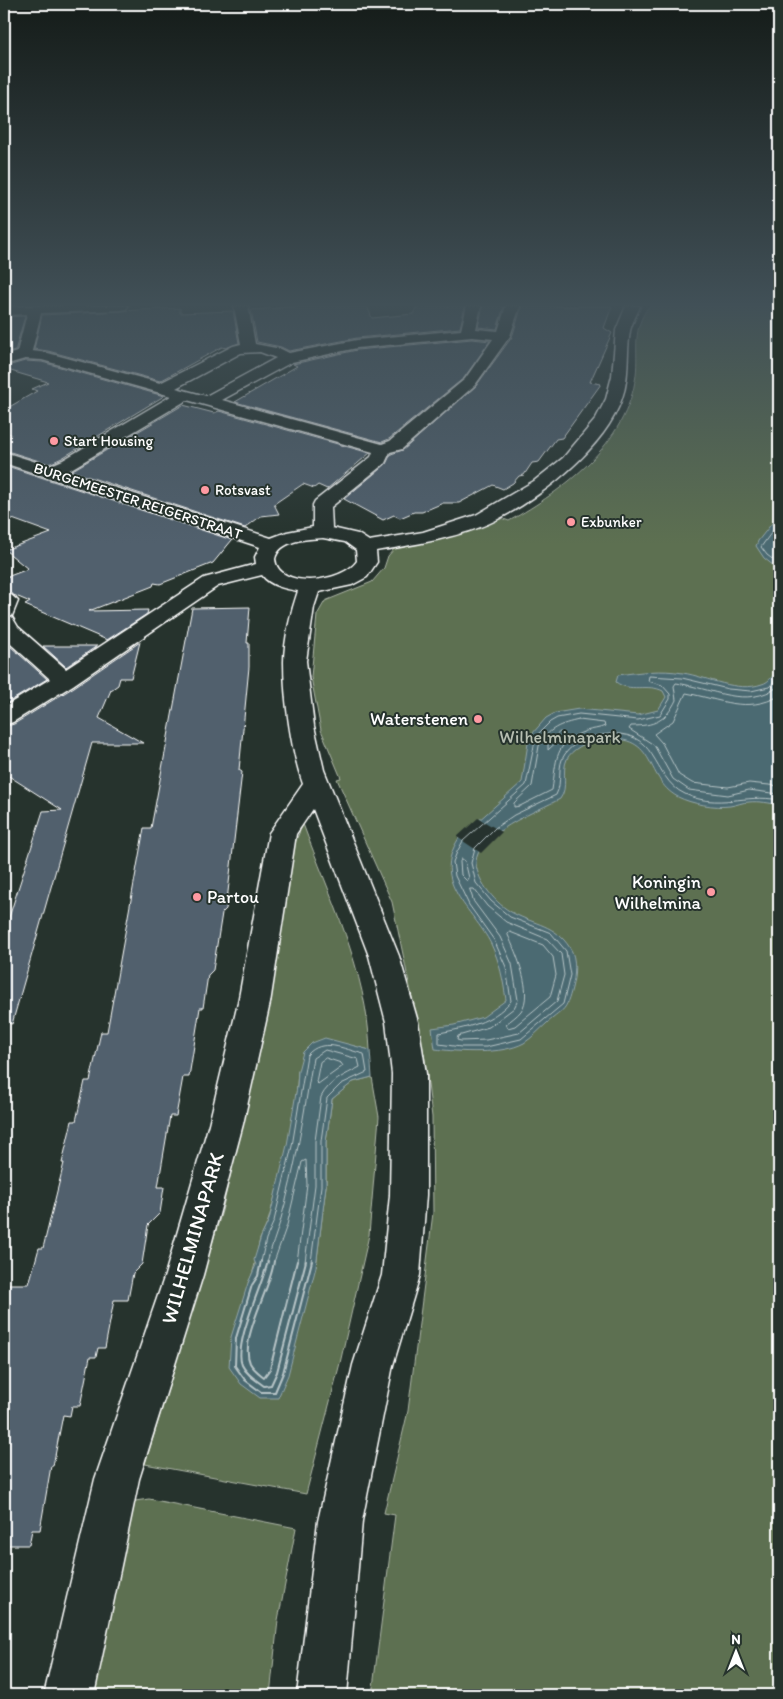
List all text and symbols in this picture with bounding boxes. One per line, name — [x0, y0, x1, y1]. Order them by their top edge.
place label: Start Housing — [64, 432, 153, 450]
marker: Start Housing — [48, 435, 60, 447]
street label: BURGEMEESTER REIGERSTRAAT — [31, 459, 245, 543]
place label: Rotsvast — [215, 481, 271, 499]
marker: Rotsvast — [199, 484, 211, 496]
place label: Exbunker — [581, 513, 642, 531]
marker: Exbunker — [565, 516, 577, 528]
place label: Waterstenen — [370, 708, 468, 730]
marker: Waterstenen — [472, 713, 484, 725]
park label: Wilhelminapark — [499, 726, 621, 748]
place label: Koningin Wilhelmina — [614, 871, 702, 914]
place label: Partou — [207, 886, 259, 908]
marker: Koningin Wilhelmina — [705, 886, 717, 898]
marker: Partou — [191, 891, 203, 903]
street label: WILHELMINAPARK — [156, 1149, 229, 1327]
north arrow — [710, 1626, 760, 1676]
text: N — [731, 1631, 741, 1648]

